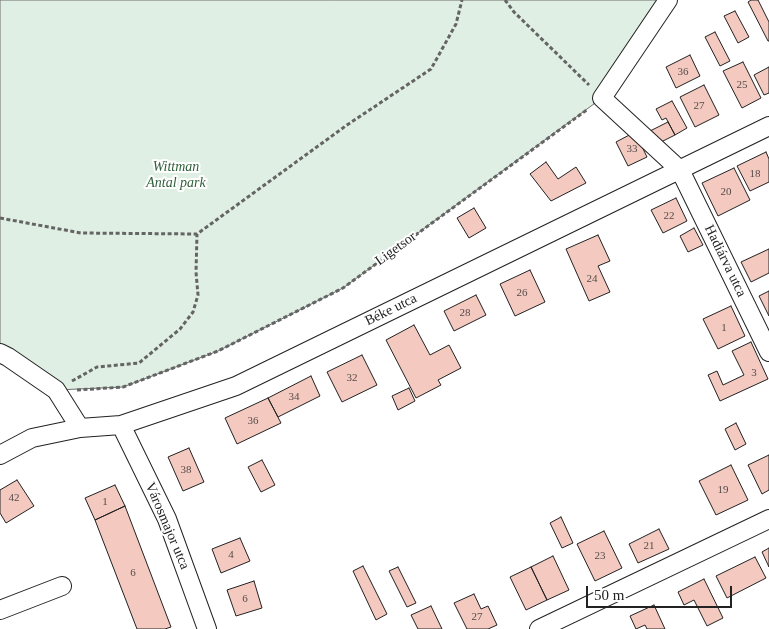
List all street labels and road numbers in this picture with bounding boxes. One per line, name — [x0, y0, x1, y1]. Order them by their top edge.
street label: Hadiárva utca — [700, 222, 750, 300]
street label: Ligetsor — [372, 228, 420, 270]
street label: Béke utca — [362, 290, 420, 330]
street label: Városmajor utca — [141, 480, 193, 572]

